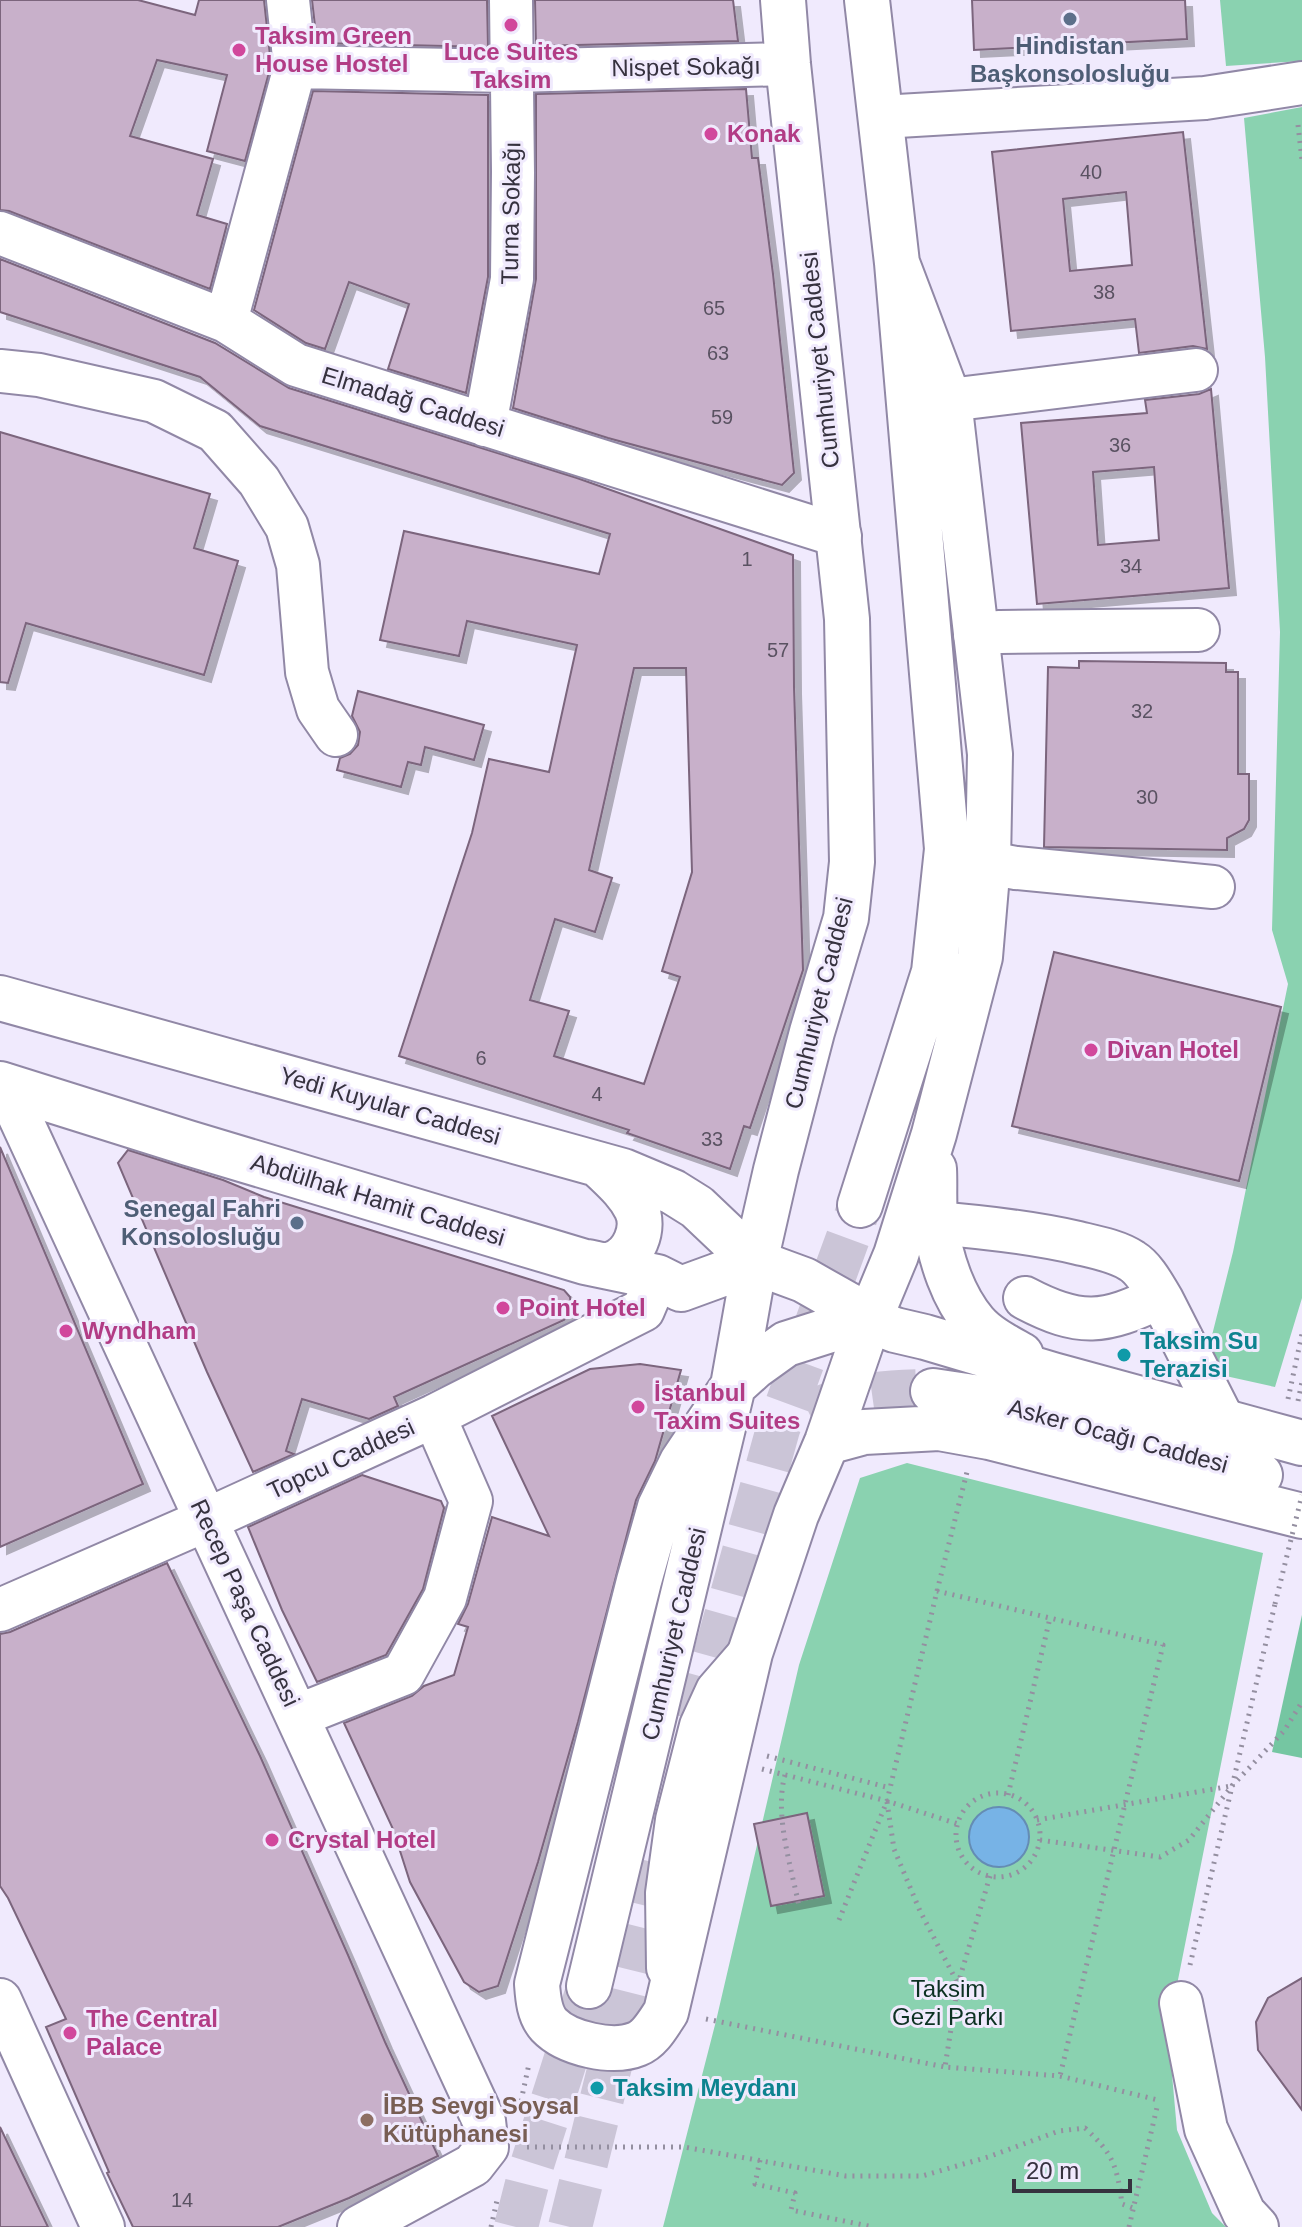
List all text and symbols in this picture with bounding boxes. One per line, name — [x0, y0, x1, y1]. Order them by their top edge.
marker: Hindistan Başkonsolosluğu — [1061, 10, 1079, 28]
marker: Luce Suites Taksim — [502, 16, 520, 34]
place label: Taksim Green House Hostel — [255, 22, 412, 77]
place label: Hindistan Başkonsolosluğu — [970, 32, 1170, 87]
place label: Luce Suites Taksim — [444, 38, 578, 93]
marker: Taksim Green House Hostel — [230, 41, 248, 59]
street label: Nispet Sokağı — [611, 52, 761, 81]
place label: Konak — [727, 120, 801, 147]
marker: Konak — [702, 125, 720, 143]
street label: Turna Sokağı — [496, 141, 525, 285]
house number: 40 — [1080, 161, 1102, 183]
street label: Cumhuriyet Caddesi — [795, 251, 844, 470]
house number: 38 — [1093, 281, 1115, 303]
house number: 65 — [703, 297, 725, 319]
house number: 63 — [707, 342, 729, 364]
street label: Elmadağ Caddesi — [319, 361, 508, 442]
house number: 59 — [711, 406, 733, 428]
house number: 36 — [1109, 434, 1131, 456]
house number: 1 — [741, 548, 753, 570]
house number: 34 — [1120, 555, 1142, 577]
house number: 57 — [767, 639, 789, 661]
house number: 32 — [1131, 700, 1153, 722]
house number: 30 — [1136, 786, 1158, 808]
street label: Cumhuriyet Caddesi — [779, 894, 858, 1112]
place label: Divan Hotel — [1107, 1036, 1239, 1063]
marker: Divan Hotel — [1082, 1041, 1100, 1059]
house number: 6 — [475, 1047, 487, 1069]
street label: Yedi Kuyular Caddesi — [277, 1061, 504, 1150]
house number: 4 — [591, 1083, 603, 1105]
house number: 33 — [701, 1128, 723, 1150]
street label: Abdülhak Hamit Caddesi — [248, 1148, 508, 1251]
place label: Senegal Fahri Konsolosluğu — [121, 1195, 281, 1250]
marker: Senegal Fahri Konsolosluğu — [288, 1214, 306, 1232]
place label: Point Hotel — [519, 1294, 646, 1321]
marker: Point Hotel — [494, 1299, 512, 1317]
place label: Wyndham — [82, 1317, 196, 1344]
marker: Wyndham — [57, 1322, 75, 1340]
place label: Taksim Su Terazisi — [1140, 1327, 1258, 1382]
marker: Taksim Su Terazisi — [1115, 1346, 1133, 1364]
place label: İstanbul Taxim Suites — [654, 1379, 800, 1434]
street label: Asker Ocağı Caddesi — [1005, 1393, 1231, 1478]
marker: İstanbul Taxim Suites — [629, 1398, 647, 1416]
street label: Topcu Caddesi — [263, 1413, 418, 1504]
street label: Recep Paşa Caddesi — [186, 1495, 305, 1711]
street label: Cumhuriyet Caddesi — [636, 1525, 711, 1743]
place label: Crystal Hotel — [288, 1826, 436, 1853]
marker: Crystal Hotel — [263, 1831, 281, 1849]
park label: Taksim Gezi Parkı — [892, 1975, 1004, 2030]
place label: The Central Palace — [86, 2005, 218, 2060]
marker: The Central Palace — [61, 2024, 79, 2042]
place label: Taksim Meydanı — [613, 2074, 797, 2101]
marker: Taksim Meydanı — [588, 2079, 606, 2097]
place label: İBB Sevgi Soysal Kütüphanesi — [383, 2092, 579, 2147]
marker: İBB Sevgi Soysal Kütüphanesi — [358, 2111, 376, 2129]
scale bar — [1014, 2143, 1130, 2193]
text: 20 m — [1026, 2157, 1079, 2184]
house number: 14 — [171, 2189, 193, 2211]

